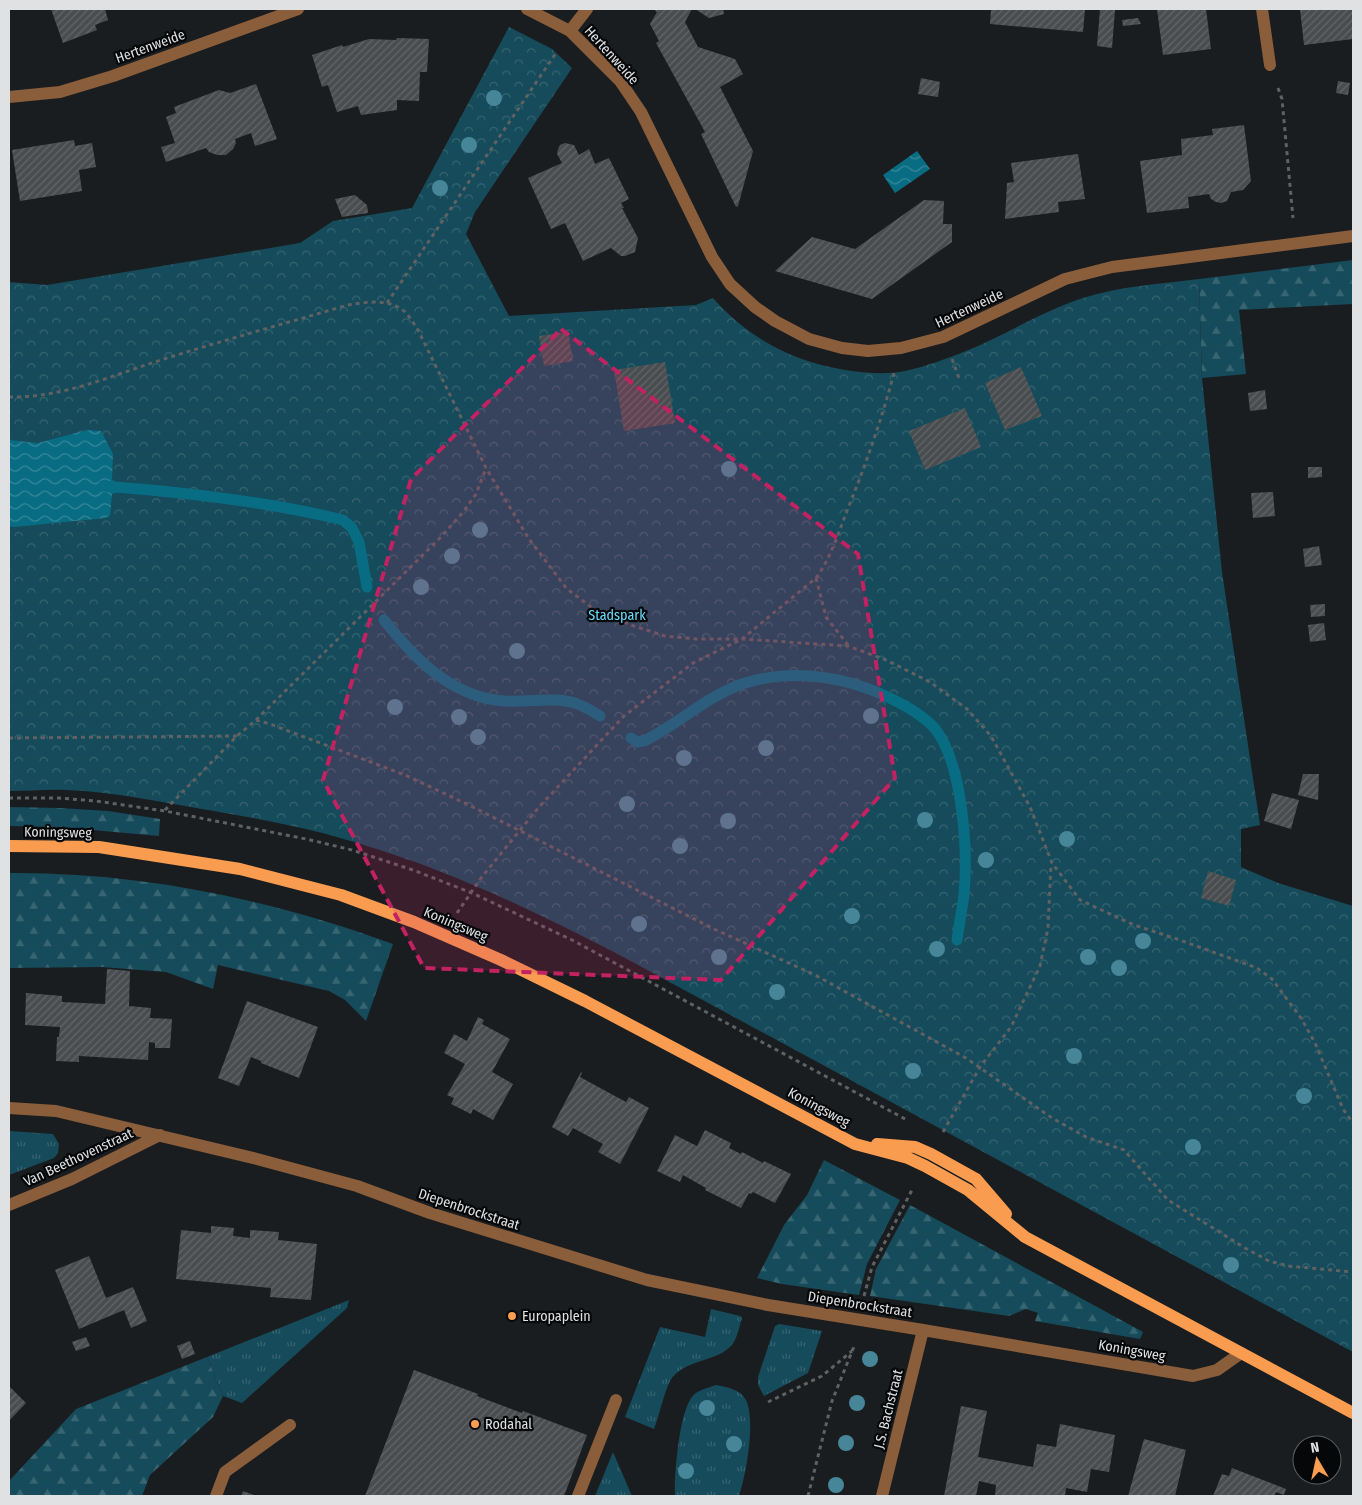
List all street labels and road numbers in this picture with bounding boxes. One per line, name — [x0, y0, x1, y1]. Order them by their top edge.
street label: Hertenweide — [581, 23, 642, 88]
street label: Hertenweide — [113, 26, 187, 67]
street label: Hertenweide — [933, 285, 1006, 332]
street label: Koningsweg — [24, 823, 92, 842]
street label: Koningsweg — [421, 903, 491, 946]
street label: Koningsweg — [785, 1084, 853, 1131]
street label: Van Beethovenstraat — [21, 1125, 136, 1190]
street label: Diepenbrockstraat — [416, 1185, 522, 1234]
street label: Diepenbrockstraat — [807, 1288, 914, 1321]
street label: Koningsweg — [1097, 1336, 1167, 1365]
street label: J.S. Bachstraat — [870, 1367, 907, 1451]

